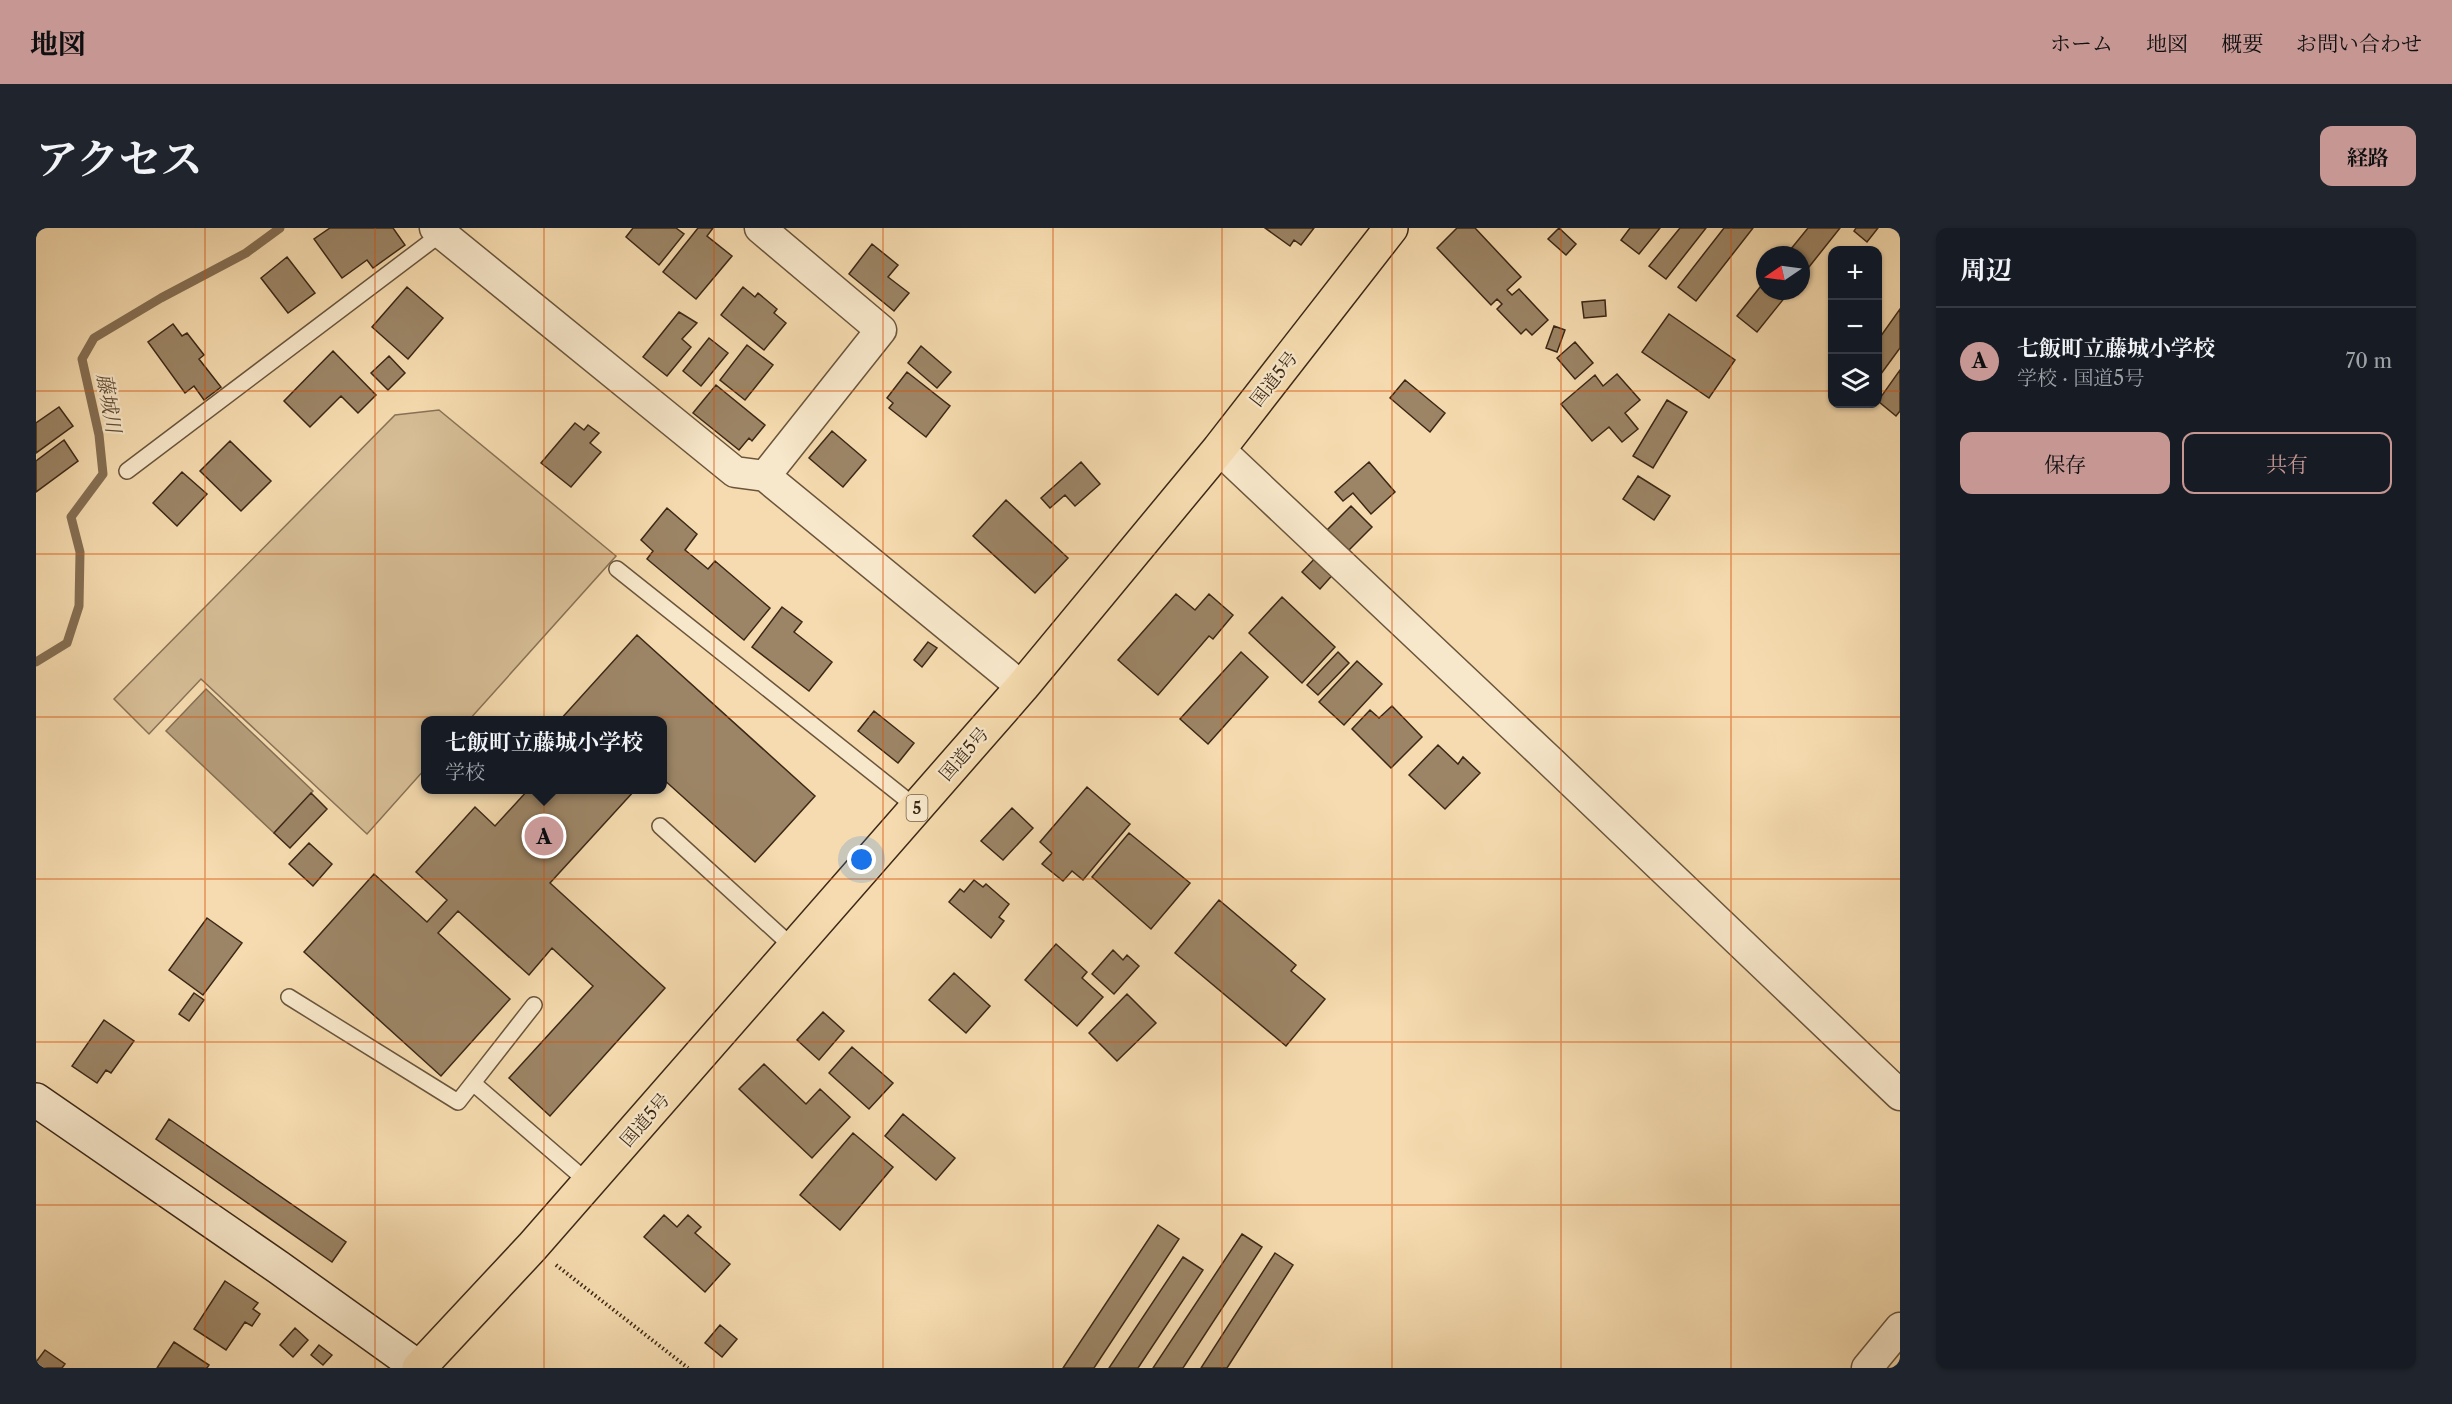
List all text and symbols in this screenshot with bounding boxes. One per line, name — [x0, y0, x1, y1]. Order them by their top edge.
text: 地図 — [30, 27, 86, 61]
text: ホーム — [2050, 31, 2113, 56]
text: 地図 — [2146, 31, 2188, 56]
text: 概要 — [2221, 31, 2263, 56]
text: お問い合わせ — [2296, 31, 2422, 56]
button: 経路 — [2320, 126, 2416, 186]
text: アクセス — [36, 133, 203, 185]
north arrow — [1756, 246, 1810, 300]
map controls — [1828, 246, 1882, 408]
button: + — [1828, 246, 1882, 300]
text: 周辺 — [1960, 254, 2012, 286]
button: − — [1828, 300, 1882, 354]
text: 七飯町立藤城小学校 — [2017, 335, 2215, 362]
street label: 国道5号 — [1246, 347, 1302, 411]
text: A — [1972, 349, 1987, 373]
text: 70 m — [2346, 349, 2392, 373]
button: layers — [1828, 354, 1882, 408]
text: 学校 · 国道5号 — [2017, 366, 2144, 390]
water label: 藤城川 — [92, 371, 126, 437]
button: 保存 — [1960, 432, 2170, 494]
button: 共有 — [2182, 432, 2392, 494]
popup — [421, 716, 667, 794]
street label: 国道5号 — [935, 723, 993, 785]
text: 七飯町立藤城小学校 — [445, 729, 643, 756]
text: 学校 — [445, 760, 485, 784]
road number: 5 — [906, 795, 928, 821]
pin: A — [524, 814, 564, 858]
your location — [847, 845, 876, 874]
street label: 国道5号 — [616, 1089, 674, 1151]

